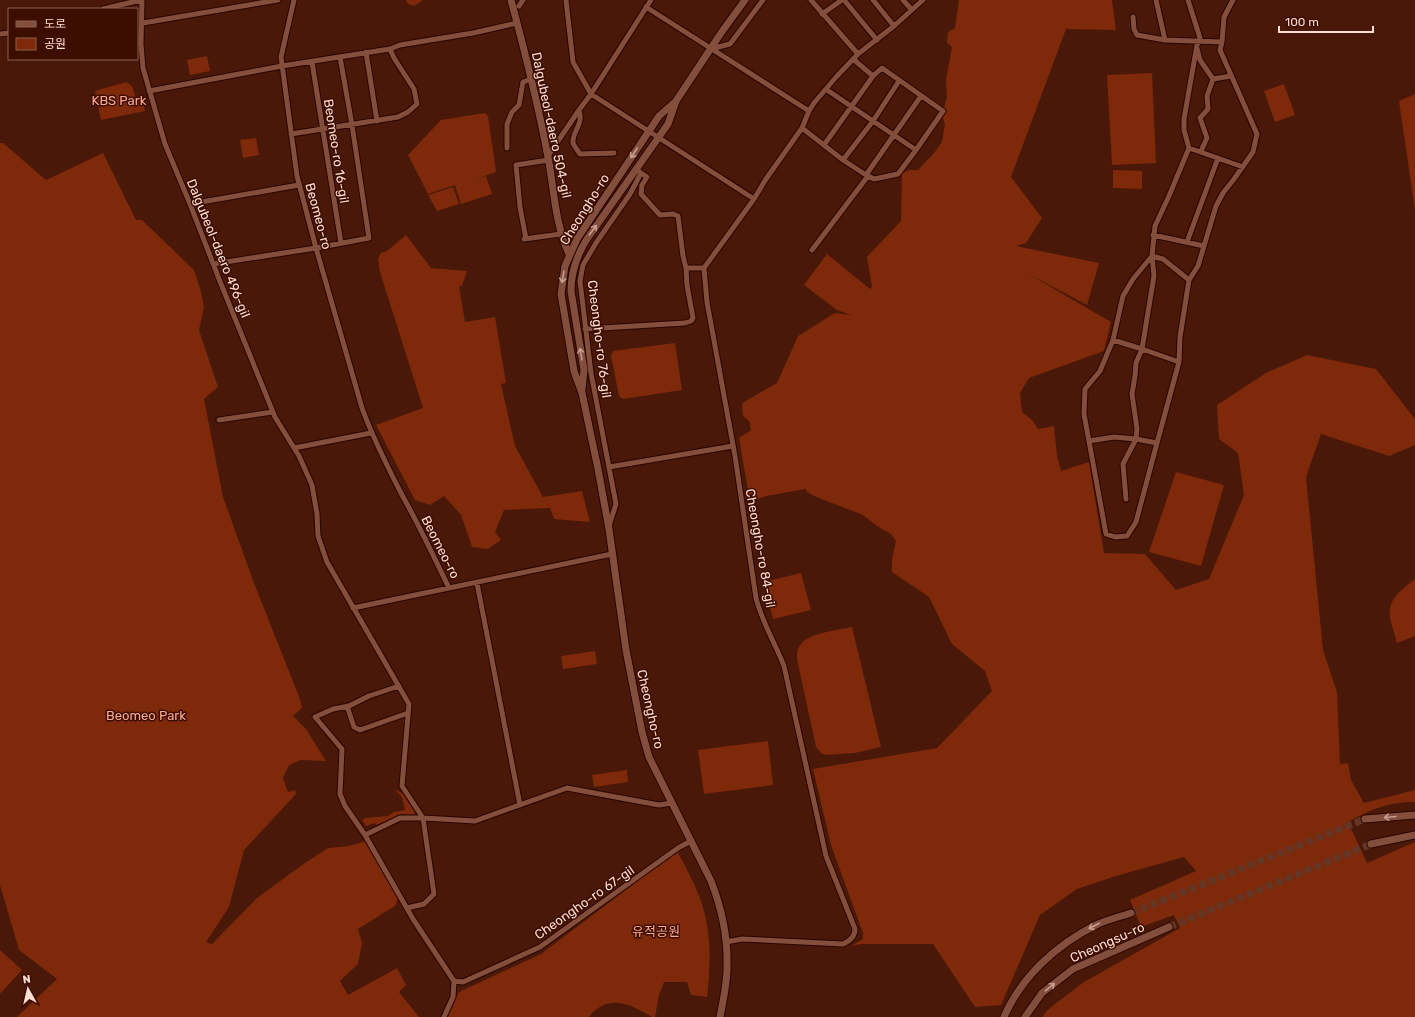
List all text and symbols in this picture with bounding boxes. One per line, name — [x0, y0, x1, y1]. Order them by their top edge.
legend — [8, 8, 138, 60]
scale bar — [1279, 8, 1373, 34]
text: 100 m — [1285, 15, 1319, 29]
text: 도로 — [44, 17, 66, 31]
text: 공원 — [44, 37, 66, 51]
street label: Dalgubeol-daero 504-gil — [528, 51, 574, 200]
park label: KBS Park — [92, 93, 147, 108]
street label: Beomeo-ro 16-gil — [320, 98, 352, 204]
one-way arrow — [630, 147, 638, 158]
street label: Cheongho-ro — [557, 171, 613, 248]
street label: Dalgubeol-daero 496-gil — [183, 177, 253, 320]
street label: Beomeo-ro — [302, 181, 335, 251]
one-way arrow — [589, 225, 598, 236]
one-way arrow — [559, 270, 567, 283]
street label: Cheongho-ro 76-gil — [584, 279, 614, 399]
one-way arrow — [577, 348, 585, 361]
street label: Cheongho-ro 84-gil — [742, 487, 778, 609]
street label: Beomeo-ro — [418, 513, 463, 581]
street label: Cheongho-ro — [633, 668, 667, 750]
park label: Beomeo Park — [106, 708, 186, 723]
one-way arrow — [1384, 813, 1397, 821]
street label: Cheongho-ro 67-gil — [532, 862, 638, 943]
street label: Cheongsu-ro — [1068, 919, 1147, 966]
one-way arrow — [1088, 923, 1100, 931]
park label: 유적공원 — [632, 924, 680, 939]
north arrow — [8, 969, 48, 1009]
text: N — [22, 973, 32, 987]
one-way arrow — [1044, 983, 1055, 991]

